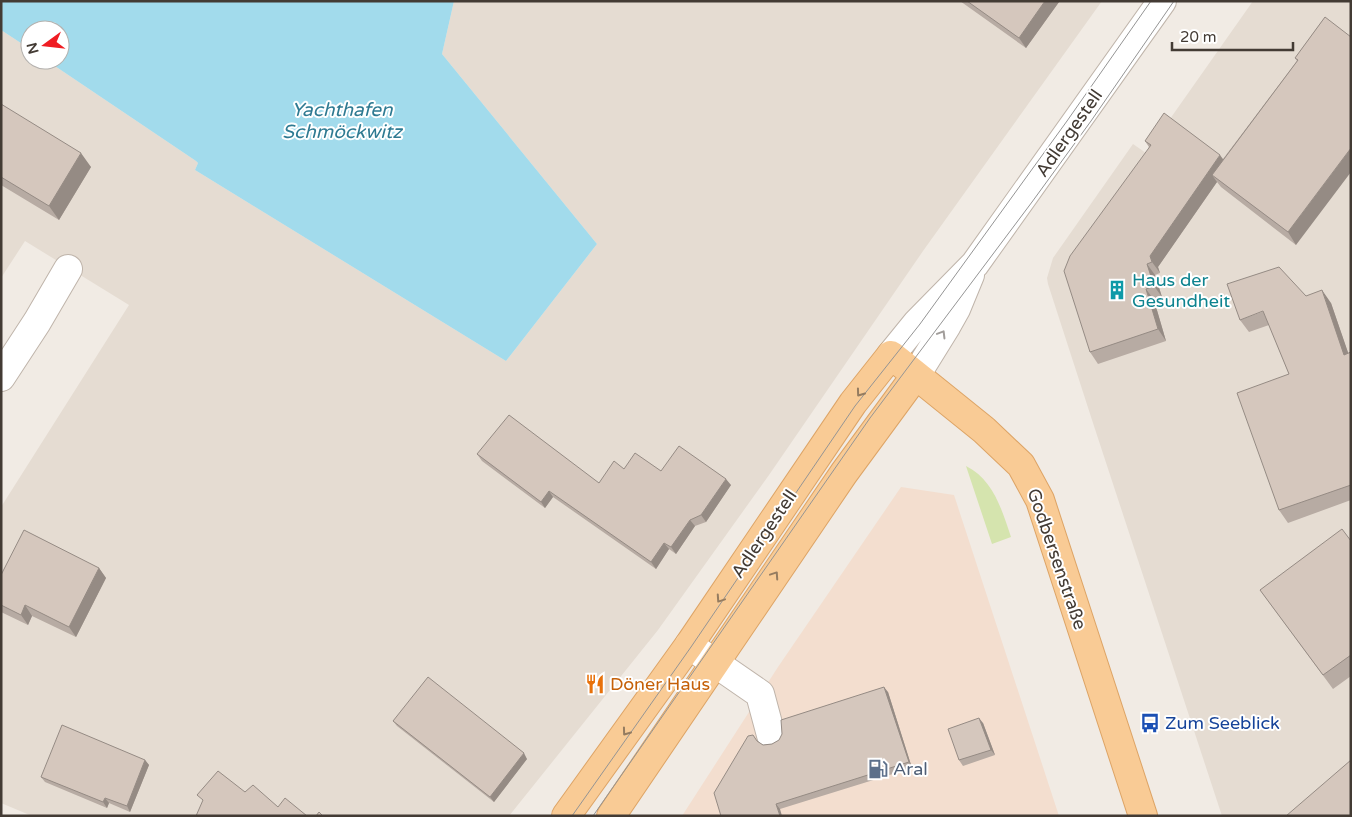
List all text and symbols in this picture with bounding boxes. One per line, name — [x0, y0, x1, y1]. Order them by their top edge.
north arrow — [20, 20, 70, 70]
scale bar — [1172, 20, 1293, 52]
text: 20 m — [1180, 28, 1217, 46]
text: N — [23, 41, 43, 56]
street label: Adlergestell — [1031, 85, 1107, 181]
water label: Yachthafen Schmöckwitz — [282, 99, 403, 143]
place label: Haus der Gesundheit — [1132, 269, 1230, 312]
building icon: Haus der Gesundheit — [1106, 279, 1128, 301]
one-way arrow — [936, 330, 946, 339]
one-way arrow — [858, 387, 866, 396]
street label: Adlergestell — [726, 486, 802, 582]
street label: Godbersenstraße — [1023, 486, 1091, 632]
one-way arrow — [769, 571, 778, 580]
one-way arrow — [716, 594, 726, 603]
restaurant icon: Döner Haus — [584, 673, 606, 695]
place label: Döner Haus — [610, 673, 710, 695]
bus stop icon: Zum Seeblick — [1139, 712, 1161, 734]
place label: Zum Seeblick — [1165, 712, 1280, 734]
one-way arrow — [623, 726, 631, 735]
fuel station icon: Aral — [867, 758, 889, 780]
place label: Aral — [893, 758, 928, 780]

